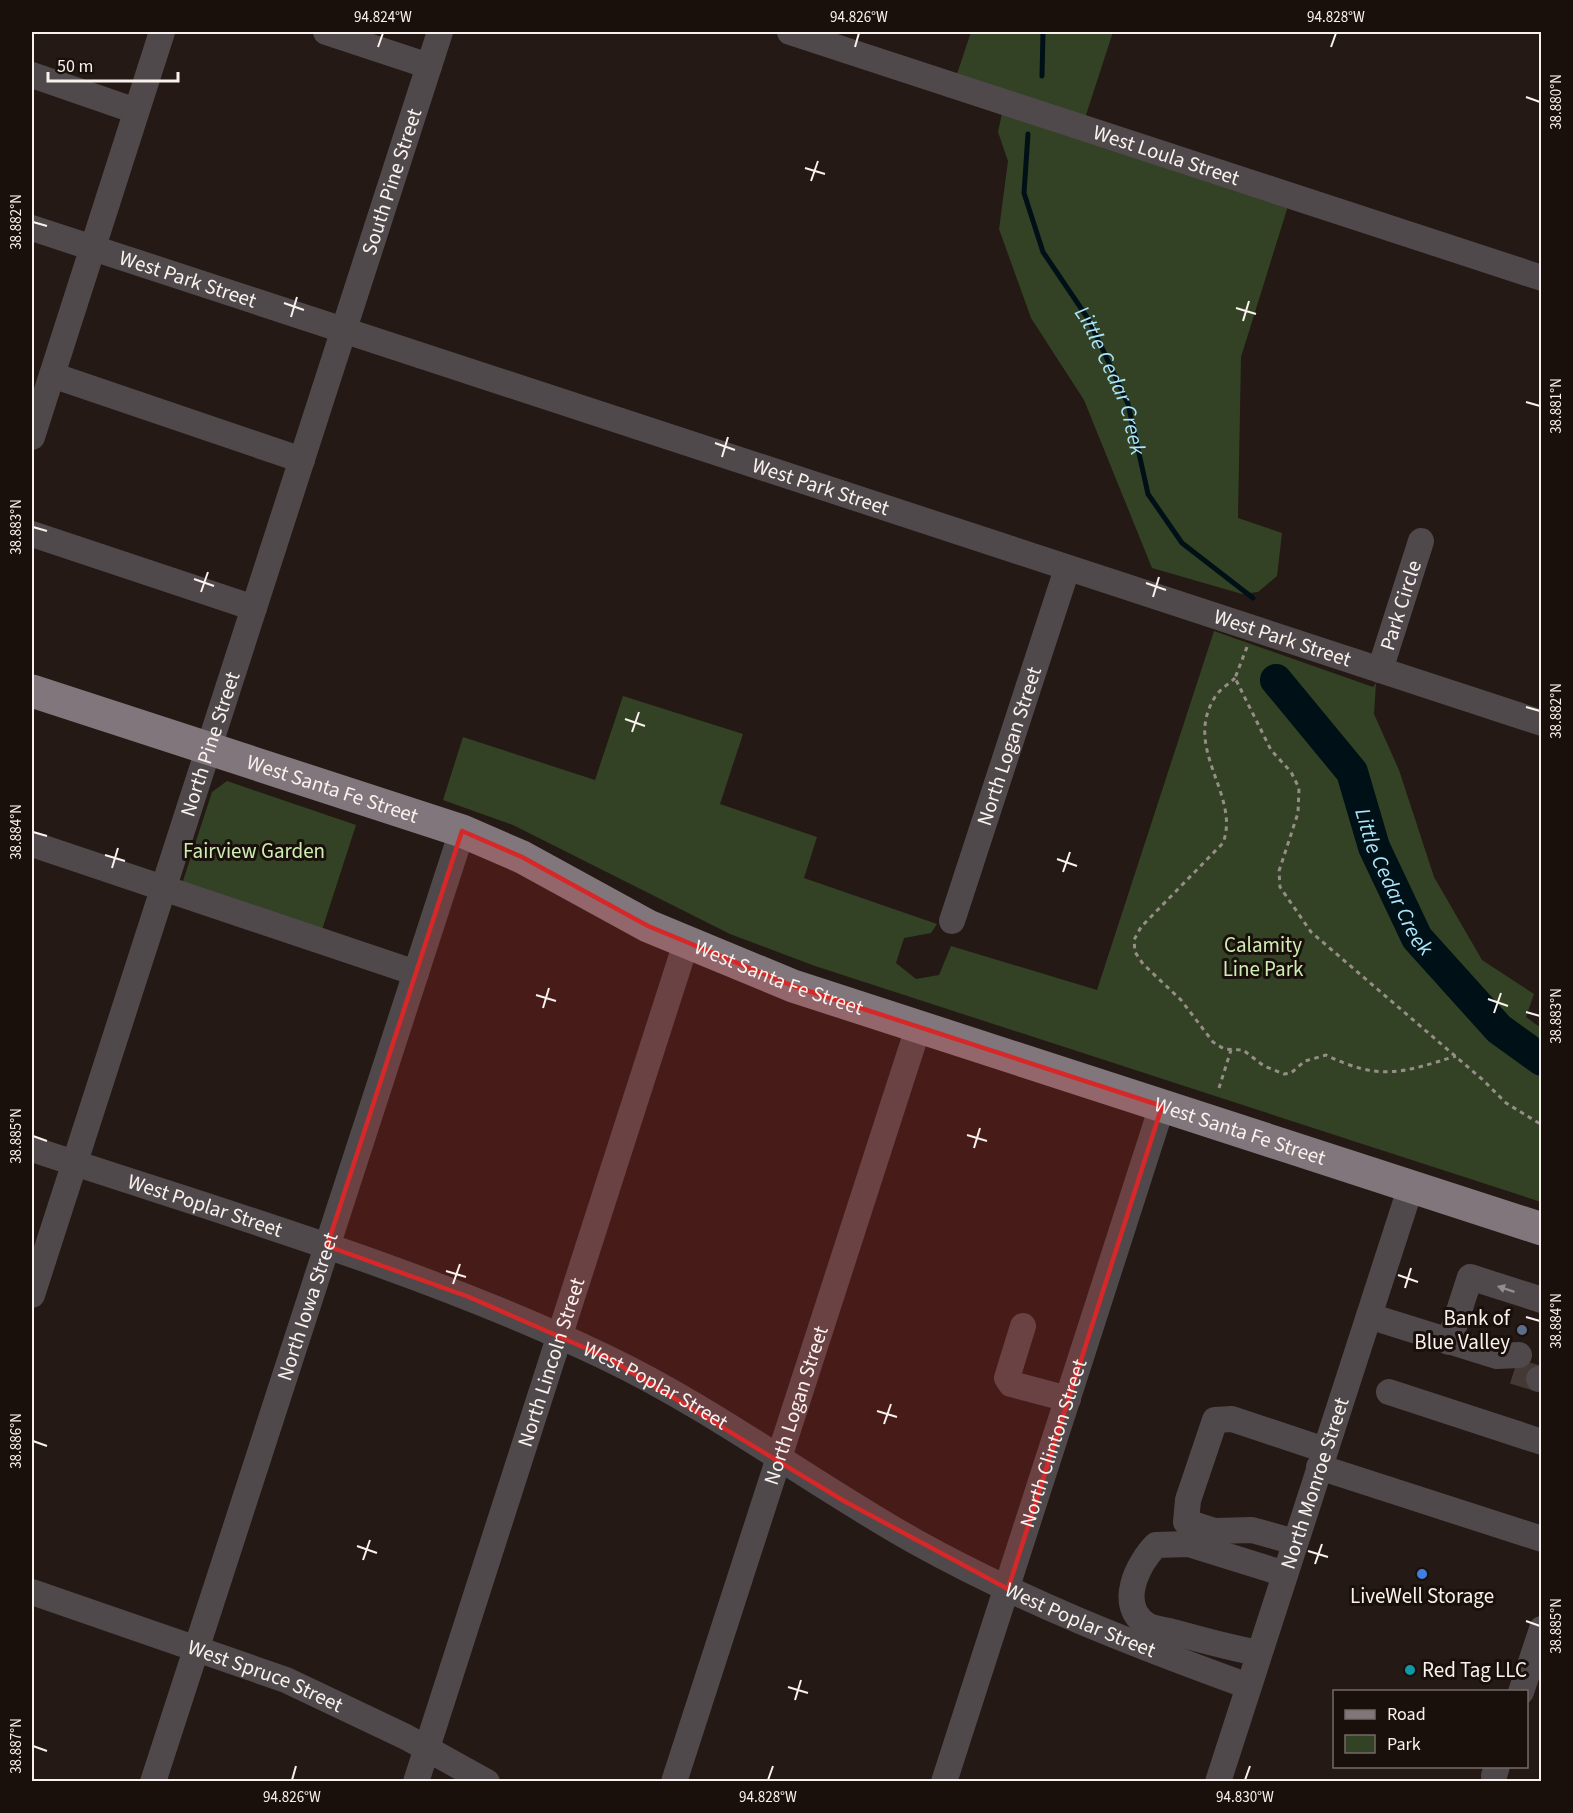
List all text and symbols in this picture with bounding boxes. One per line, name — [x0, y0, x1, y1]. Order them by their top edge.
text: 94.824°W — [354, 7, 412, 28]
text: 94.826°W — [830, 7, 888, 28]
text: 94.828°W — [1307, 7, 1365, 28]
scale bar — [48, 45, 178, 83]
text: 50 m — [57, 54, 93, 79]
text: 38.880°N — [1546, 74, 1567, 130]
street label: South Pine Street — [354, 104, 429, 259]
street label: West Loula Street — [1089, 117, 1243, 193]
text: 38.882°N — [6, 194, 27, 250]
street label: West Park Street — [115, 243, 260, 316]
water label: Little Cedar Creek — [1067, 299, 1154, 459]
text: 38.881°N — [1546, 378, 1567, 434]
street label: West Park Street — [748, 450, 893, 523]
text: 38.883°N — [6, 499, 27, 555]
street label: Park Circle — [1372, 556, 1429, 654]
street label: West Park Street — [1210, 601, 1355, 674]
street label: North Logan Street — [969, 663, 1049, 829]
street label: North Pine Street — [173, 668, 247, 820]
text: 38.882°N — [1546, 683, 1567, 739]
street label: West Santa Fe Street — [243, 747, 422, 831]
text: 38.884°N — [6, 804, 27, 860]
water label: Little Cedar Creek — [1346, 804, 1441, 964]
park label: Fairview Garden — [183, 836, 325, 866]
park label: Calamity Line Park — [1223, 930, 1304, 984]
street label: West Santa Fe Street — [690, 932, 867, 1023]
text: 38.883°N — [1546, 988, 1567, 1044]
street label: West Santa Fe Street — [1150, 1089, 1330, 1173]
text: 38.885°N — [6, 1108, 27, 1164]
street label: West Poplar Street — [124, 1166, 286, 1245]
street label: North Iowa Street — [269, 1229, 346, 1384]
street label: North Lincoln Street — [510, 1274, 592, 1451]
one-way arrow — [1497, 1283, 1515, 1293]
text: 38.884°N — [1546, 1293, 1567, 1349]
place label: Bank of Blue Valley — [1414, 1303, 1511, 1357]
street label: North Logan Street — [756, 1322, 836, 1489]
marker: Bank of Blue Valley — [1515, 1323, 1529, 1337]
street label: West Poplar Street — [578, 1334, 734, 1437]
street label: North Clinton Street — [1012, 1355, 1094, 1531]
street label: North Monroe Street — [1273, 1394, 1357, 1573]
text: 38.886°N — [6, 1413, 27, 1469]
marker: LiveWell Storage — [1415, 1567, 1429, 1581]
street label: West Poplar Street — [1000, 1575, 1160, 1665]
place label: LiveWell Storage — [1350, 1581, 1494, 1611]
text: 38.885°N — [1546, 1598, 1567, 1654]
street label: West Spruce Street — [184, 1632, 348, 1720]
place label: Red Tag LLC — [1422, 1655, 1527, 1685]
marker: Red Tag LLC — [1403, 1663, 1417, 1677]
legend — [1333, 1690, 1528, 1768]
text: Road — [1387, 1702, 1426, 1727]
text: 38.887°N — [6, 1718, 27, 1774]
text: Park — [1387, 1732, 1421, 1757]
text: 94.826°W — [263, 1787, 321, 1808]
text: 94.828°W — [739, 1787, 797, 1808]
text: 94.830°W — [1216, 1787, 1274, 1808]

